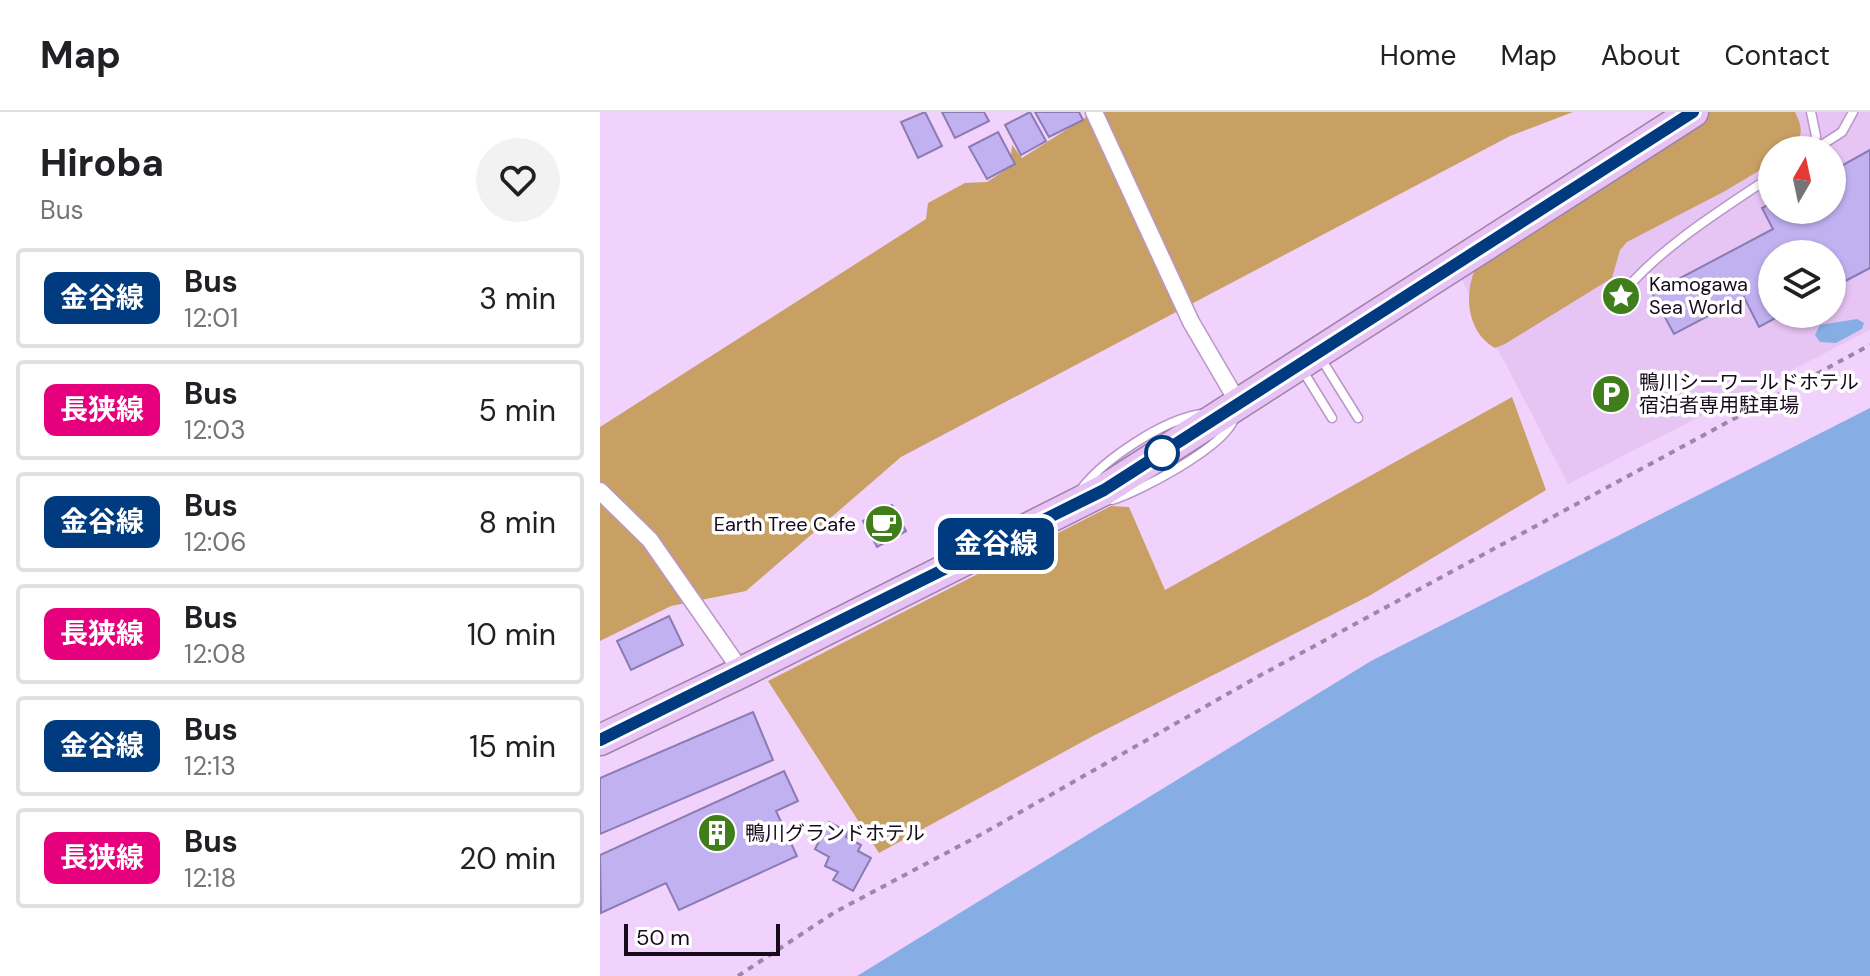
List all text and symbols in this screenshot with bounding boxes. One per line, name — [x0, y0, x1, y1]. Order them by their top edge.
text: Map — [40, 30, 121, 80]
text: Home — [1380, 37, 1456, 74]
text: Map — [1500, 37, 1557, 74]
text: About — [1601, 37, 1680, 74]
text: Contact — [1724, 37, 1830, 74]
north arrow — [1758, 136, 1846, 224]
map controls — [1758, 136, 1846, 328]
text: Hiroba — [40, 138, 164, 188]
button: heart — [476, 138, 560, 222]
text: Bus — [40, 193, 84, 227]
button: layers — [1758, 240, 1846, 328]
text: Bus — [184, 262, 238, 301]
place label: Kamogawa Sea World — [1649, 271, 1748, 320]
place icon: Kamogawa Sea World — [1600, 275, 1642, 317]
text: 金谷線 — [60, 279, 144, 316]
text: 3 min — [479, 279, 556, 318]
text: 12:01 — [184, 301, 238, 335]
place label: 鴨川シーワールドホテル 宿泊者専用駐車場 — [1639, 369, 1859, 418]
parking icon: 鴨川シーワールドホテル 宿泊者専用駐車場 — [1590, 373, 1632, 415]
text: Bus — [184, 374, 238, 413]
text: 長狭線 — [60, 391, 144, 428]
text: 5 min — [479, 391, 556, 430]
text: 12:03 — [184, 413, 246, 447]
unlabelled marker — [1145, 436, 1179, 470]
text: Bus — [184, 486, 238, 525]
text: 金谷線 — [60, 503, 144, 540]
text: 8 min — [479, 503, 556, 542]
cafe icon: Earth Tree Cafe — [863, 503, 905, 545]
place label: Earth Tree Cafe — [714, 511, 856, 537]
line badge: 金谷線 — [950, 518, 1042, 570]
text: 12:06 — [184, 525, 246, 559]
text: 金谷線 — [954, 525, 1038, 562]
text: Bus — [184, 598, 238, 637]
text: 長狭線 — [60, 615, 144, 652]
text: 10 min — [467, 615, 556, 654]
text: 12:08 — [184, 637, 246, 671]
text: Bus — [184, 710, 238, 749]
text: 金谷線 — [60, 727, 144, 764]
text: 15 min — [469, 727, 556, 766]
text: 12:13 — [184, 749, 236, 783]
building icon: 鴨川グランドホテル — [696, 812, 738, 854]
place label: 鴨川グランドホテル — [745, 820, 925, 846]
text: Bus — [184, 822, 238, 861]
text: 長狭線 — [60, 839, 144, 876]
text: 20 min — [459, 839, 556, 878]
text: 12:18 — [184, 861, 236, 895]
scale bar — [624, 920, 780, 956]
text: 50 m — [636, 923, 690, 952]

